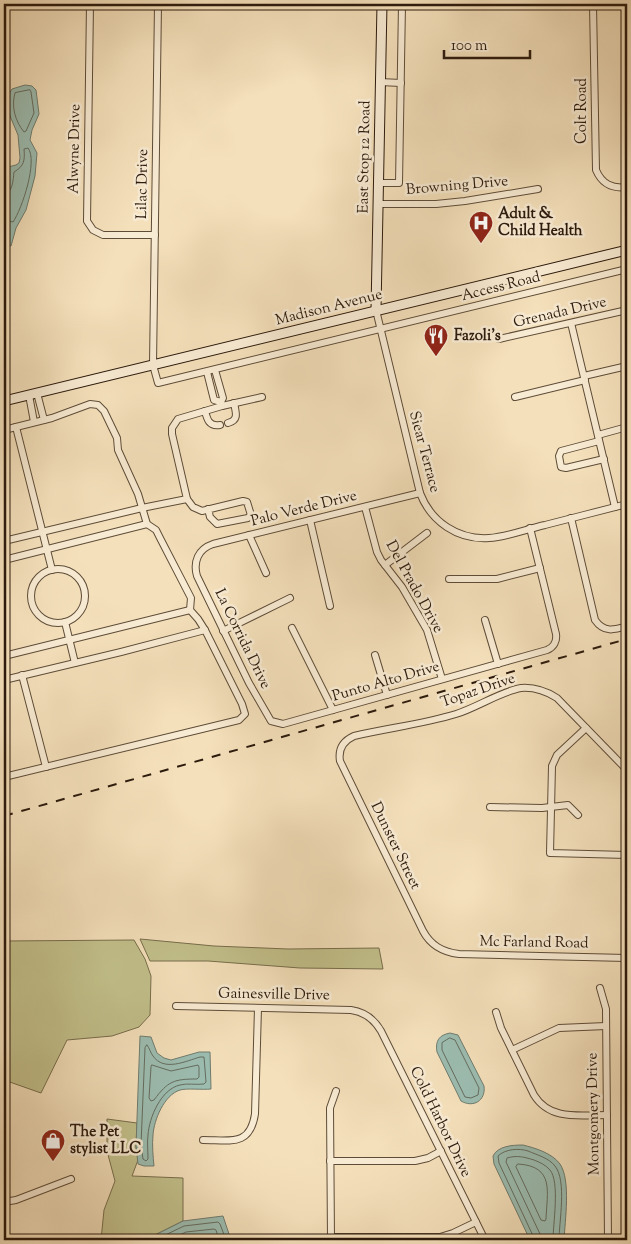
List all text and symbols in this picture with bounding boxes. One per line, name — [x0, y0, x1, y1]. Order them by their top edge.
scale bar — [444, 28, 530, 60]
text: 100 m — [451, 36, 488, 57]
street label: Colt Road — [572, 78, 593, 144]
street label: East Stop 12 Road — [354, 100, 376, 214]
street label: Alwyne Drive — [64, 104, 86, 194]
street label: Lilac Drive — [132, 149, 154, 219]
street label: Browning Drive — [405, 171, 509, 201]
place label: Adult & Child Health — [498, 204, 583, 242]
hospital icon: Adult & Child Health — [468, 210, 494, 244]
street label: Access Road — [459, 267, 543, 307]
street label: Madison Avenue — [273, 285, 385, 331]
street label: Grenada Drive — [511, 292, 609, 334]
restaurant icon: Fazoli's — [423, 323, 449, 357]
place label: Fazoli's — [454, 326, 501, 347]
street label: Siear Terrace — [403, 409, 445, 495]
street label: Palo Verde Drive — [249, 486, 359, 532]
street label: Del Prado Drive — [380, 537, 448, 637]
street label: La Corrida Drive — [209, 585, 275, 693]
street label: Punto Alto Drive — [330, 657, 442, 707]
street label: Topaz Drive — [438, 668, 518, 714]
street label: Dunster Street — [365, 799, 425, 893]
street label: Mc Farland Road — [479, 932, 589, 954]
street label: Gainesville Drive — [218, 984, 330, 1006]
street label: Montgomery Drive — [582, 1052, 606, 1176]
street label: Cold Harbor Drive — [404, 1063, 476, 1181]
place label: The Pet stylist LLC — [70, 1122, 141, 1160]
shop icon: The Pet stylist LLC — [40, 1128, 66, 1162]

